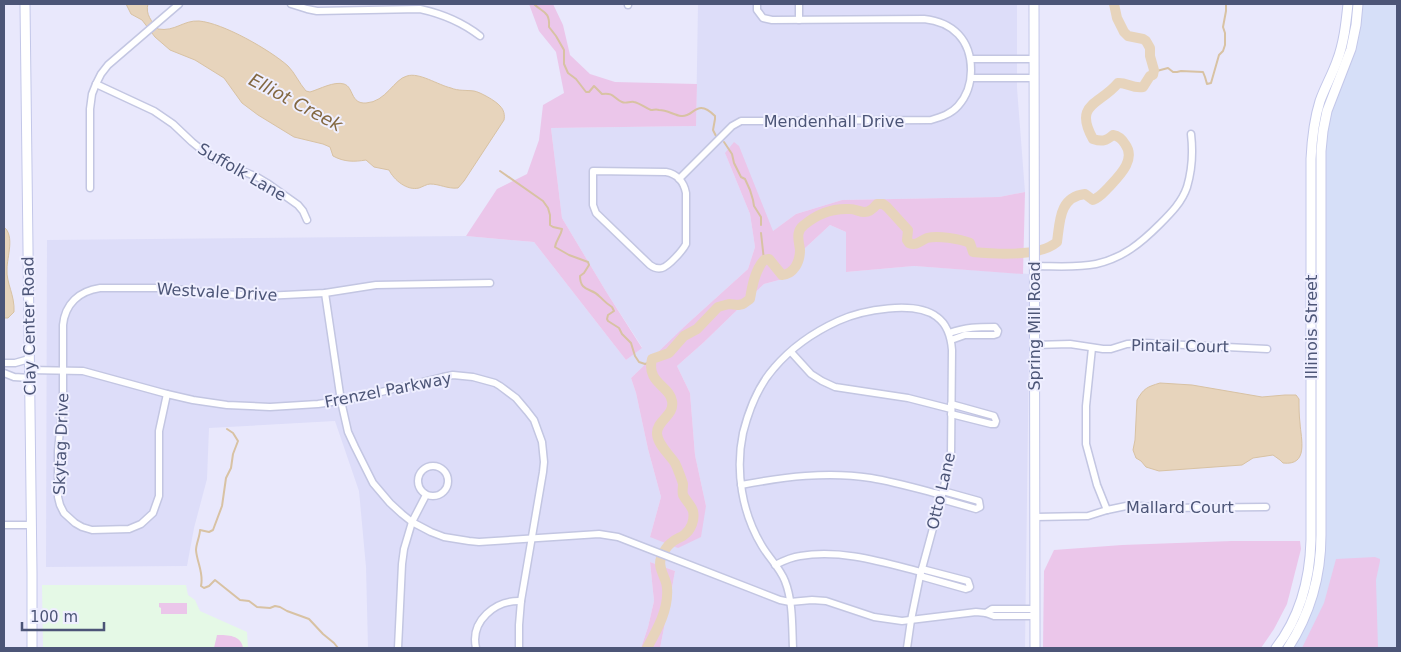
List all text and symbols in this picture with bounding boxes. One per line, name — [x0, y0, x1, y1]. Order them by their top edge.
water label: Elliot Creek — [246, 69, 348, 136]
street label: Mendenhall Drive — [764, 112, 904, 131]
street label: Suffolk Lane — [195, 139, 289, 205]
street label: Clay Center Road — [18, 256, 40, 396]
street label: Spring Mill Road — [1025, 261, 1044, 391]
street label: Illinois Street — [1302, 275, 1321, 379]
street label: Westvale Drive — [156, 279, 278, 305]
street label: Pintail Court — [1131, 336, 1229, 356]
street label: Frenzel Parkway — [323, 368, 453, 412]
street label: Skytag Drive — [50, 393, 72, 495]
street label: Otto Lane — [923, 451, 959, 531]
street label: Mallard Court — [1126, 498, 1234, 517]
scale bar — [22, 600, 105, 632]
text: 100 m — [30, 608, 78, 626]

